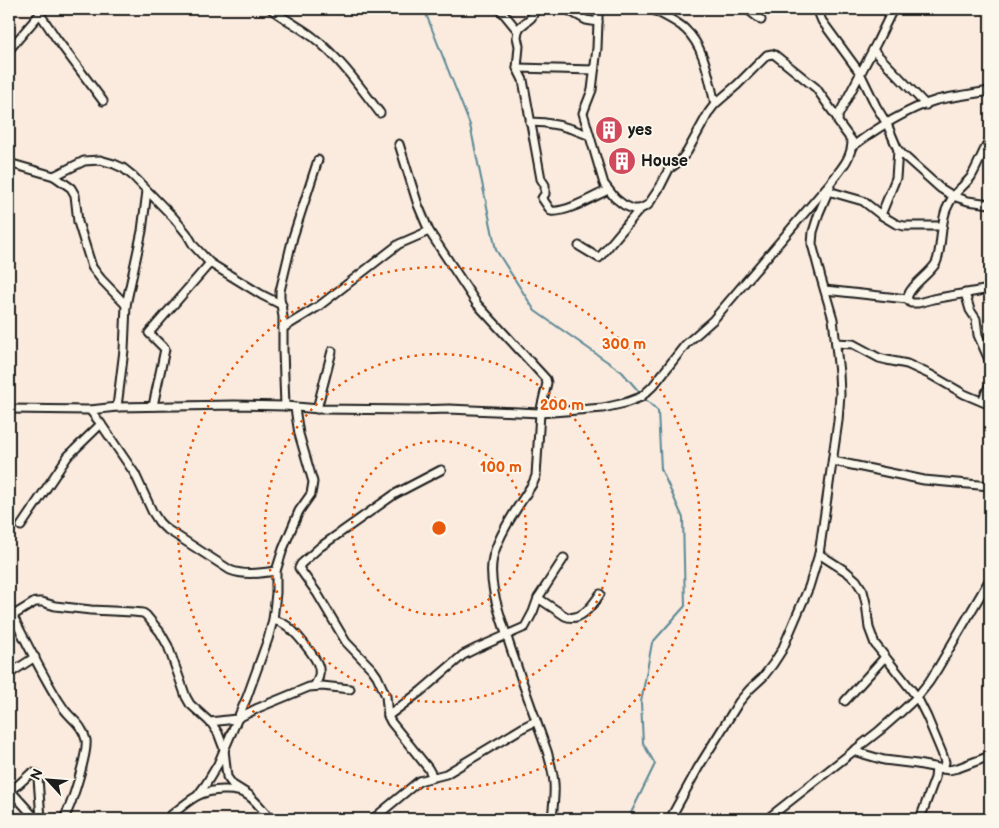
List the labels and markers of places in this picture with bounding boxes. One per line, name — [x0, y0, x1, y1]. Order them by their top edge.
building icon: yes — [594, 115, 624, 145]
place label: yes — [628, 121, 652, 140]
building icon: House — [607, 146, 637, 176]
place label: House — [641, 152, 688, 171]
centre of rings — [430, 519, 448, 537]

